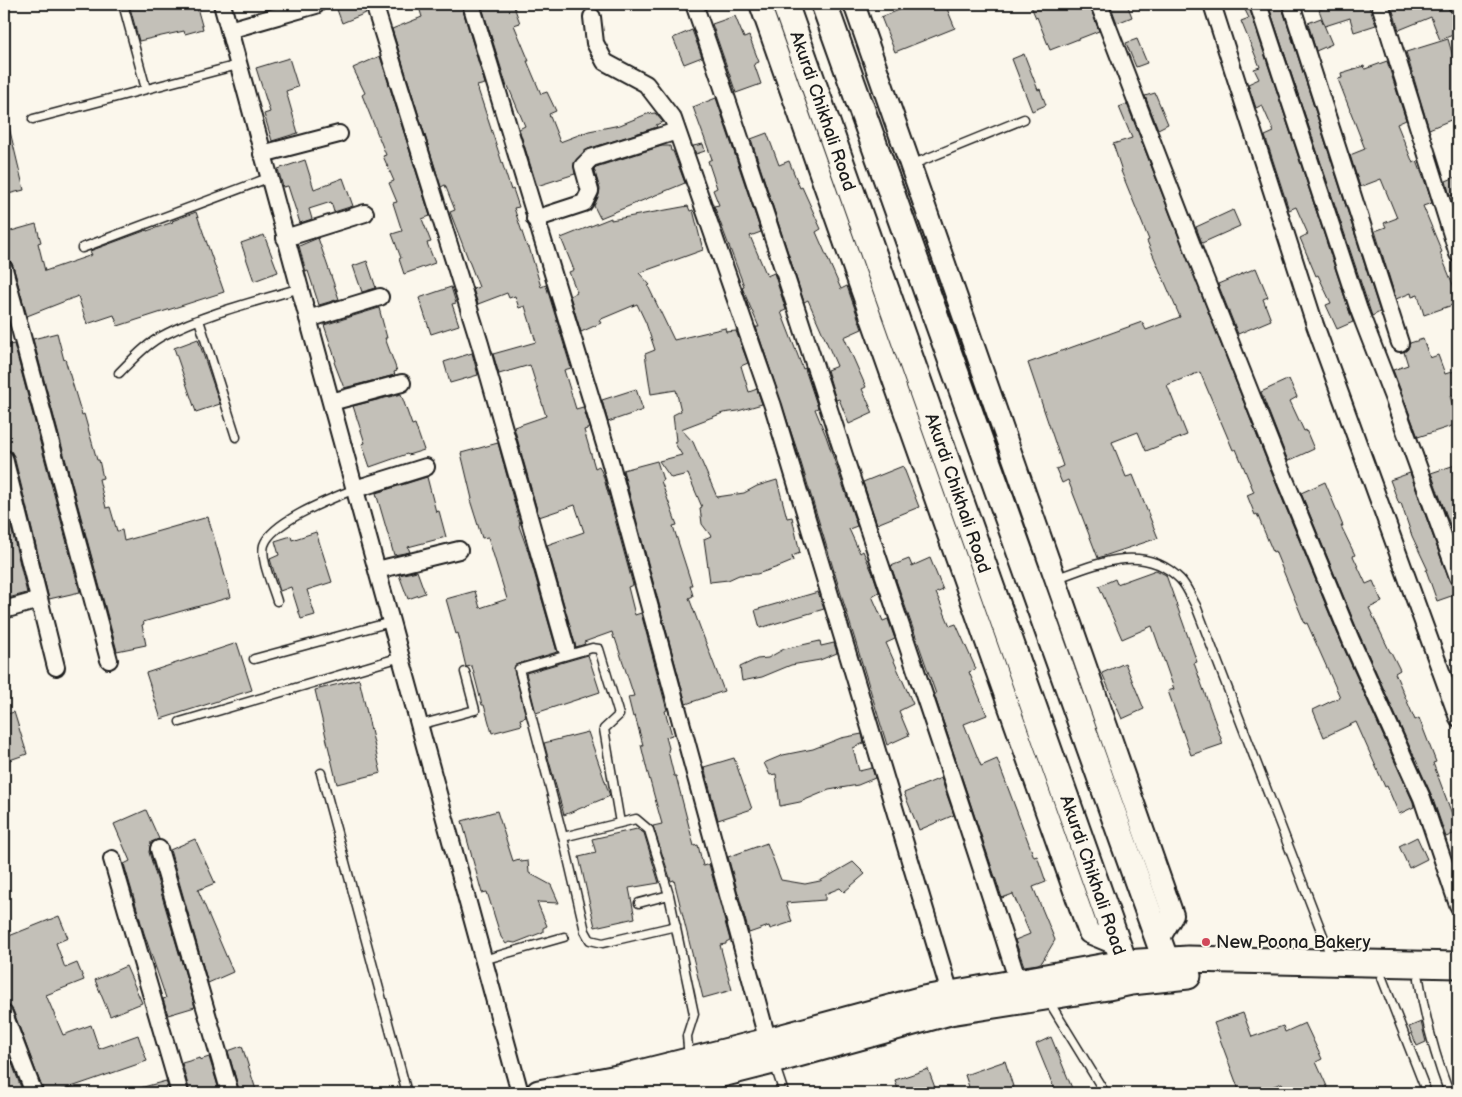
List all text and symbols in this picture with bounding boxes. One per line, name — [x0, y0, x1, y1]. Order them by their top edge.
street label: Akurdi Chikhali Road — [785, 28, 860, 194]
street label: Akurdi Chikhali Road — [920, 410, 995, 576]
street label: Akurdi Chikhali Road — [1055, 792, 1130, 958]
place label: New Poona Bakery — [1216, 932, 1372, 953]
marker: New Poona Bakery — [1200, 936, 1212, 948]

